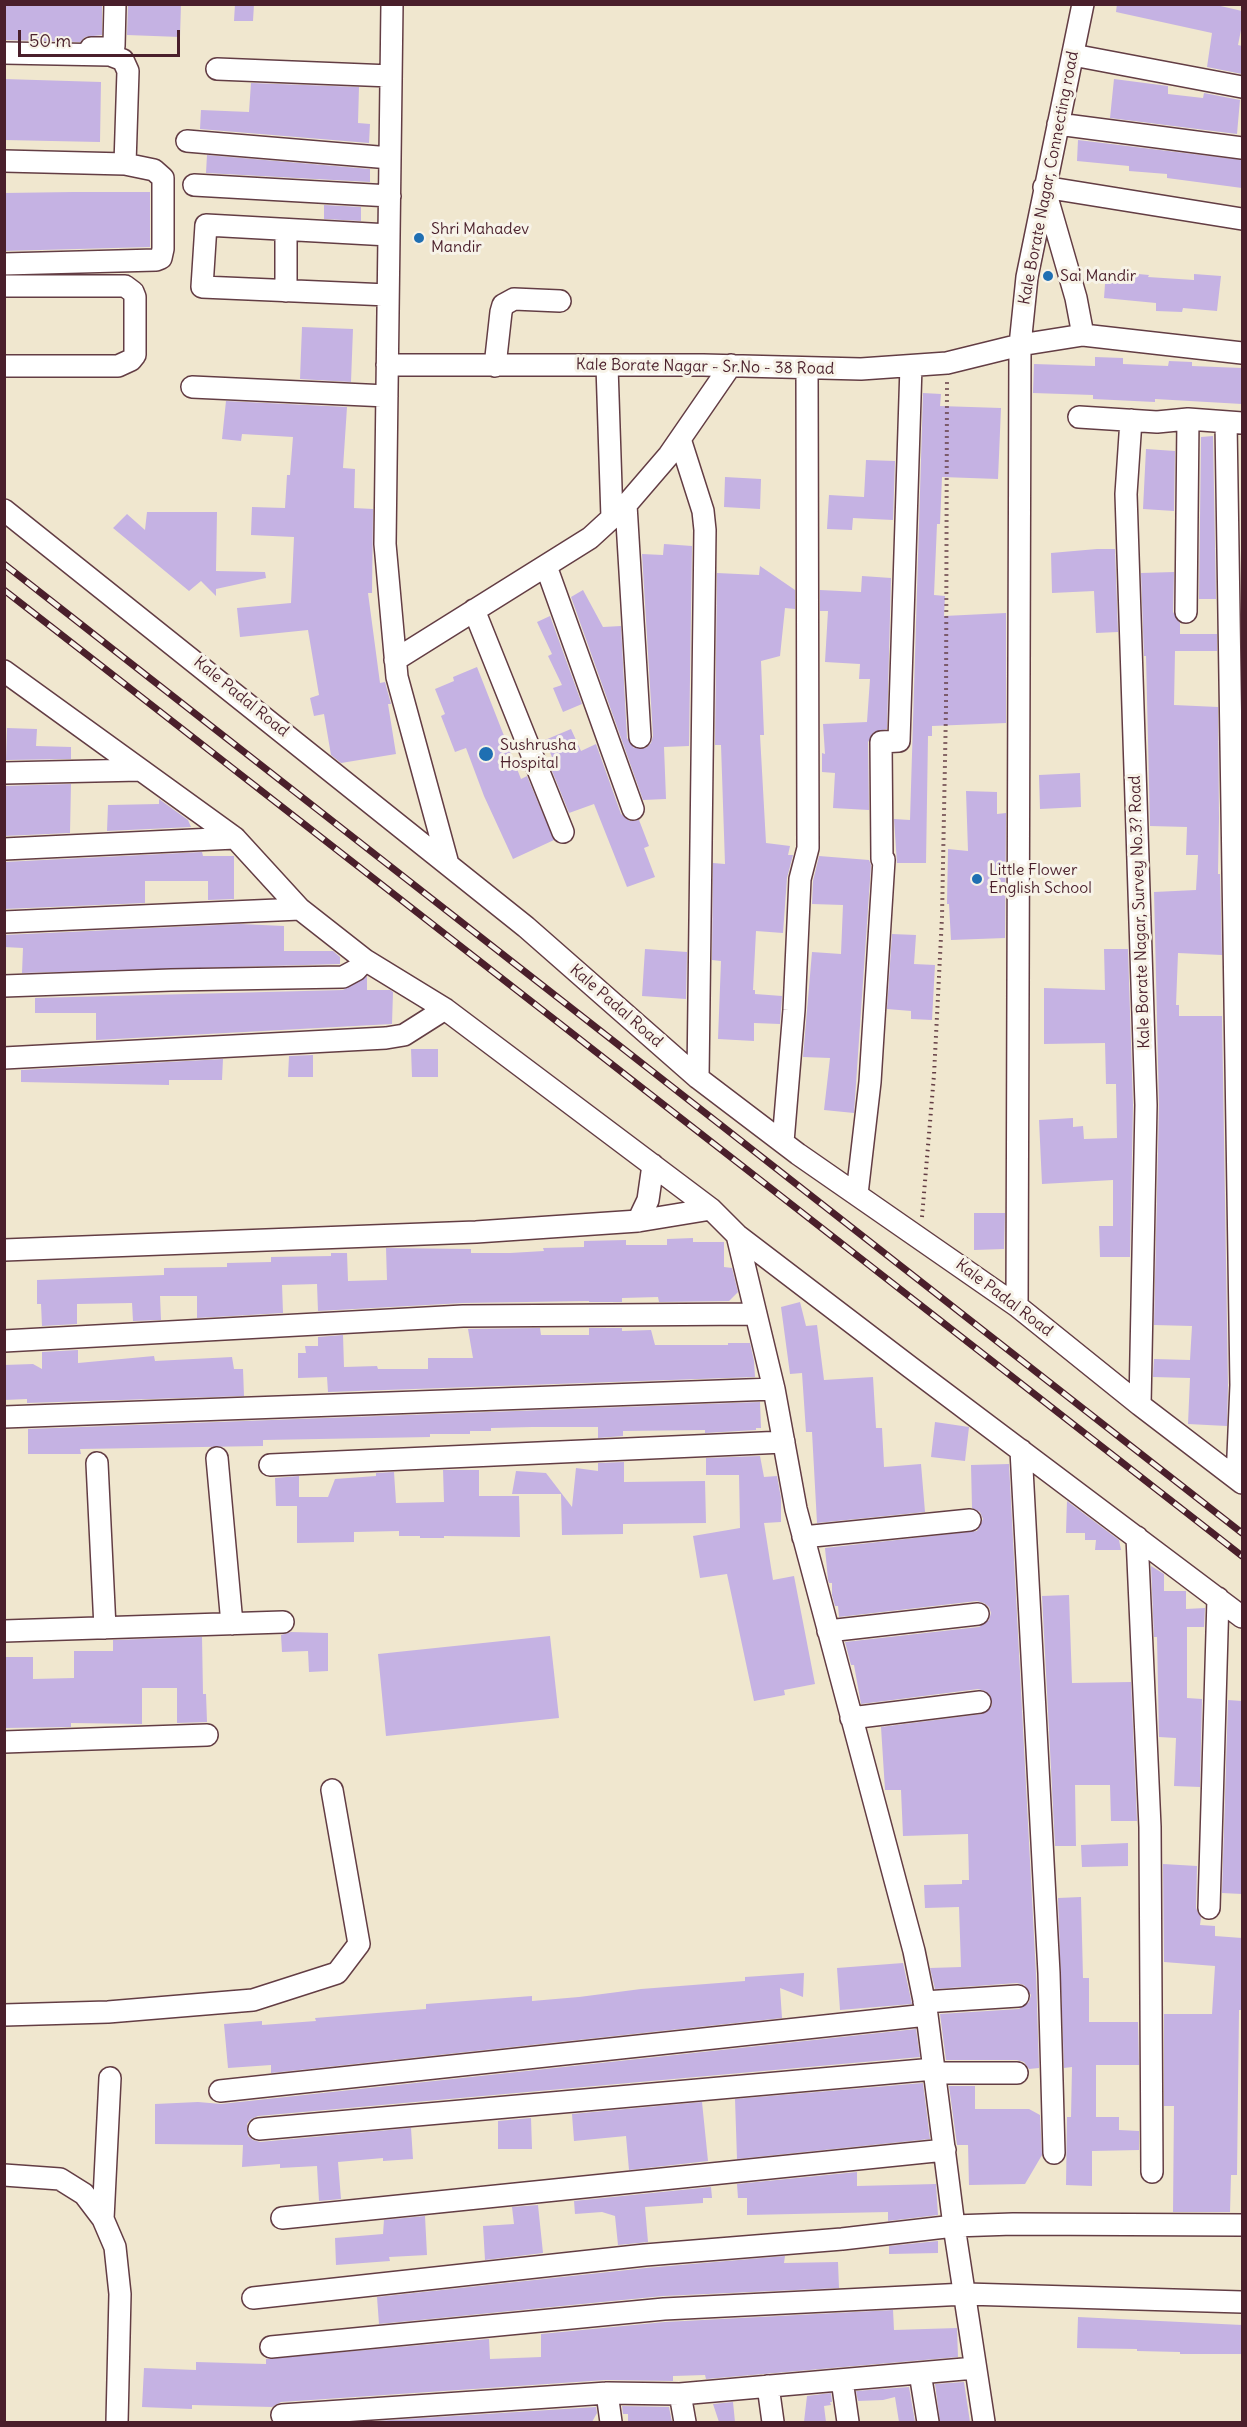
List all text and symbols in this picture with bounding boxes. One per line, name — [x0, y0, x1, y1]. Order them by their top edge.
scale bar — [21, 18, 183, 56]
text: 50 m — [29, 29, 71, 52]
street label: Kale Borate Nagar, Connecting road — [1015, 50, 1083, 306]
place label: Shri Mahadev Mandir — [431, 219, 529, 257]
marker: Shri Mahadev Mandir — [412, 231, 426, 245]
place label: Sai Mandir — [1060, 266, 1136, 286]
marker: Sai Mandir — [1041, 269, 1055, 283]
street label: Kale Borate Nagar - Sr.No - 38 Road — [576, 355, 834, 379]
street label: Kale Padal Road — [190, 653, 292, 741]
place label: Sushrusha Hospital — [500, 735, 576, 773]
marker: Sushrusha Hospital — [477, 745, 495, 763]
street label: Kale Borate Nagar, Survey No.3? Road — [1126, 775, 1154, 1049]
place label: Little Flower English School — [989, 860, 1092, 898]
marker: Little Flower English School — [970, 872, 984, 886]
street label: Kale Padal Road — [566, 960, 666, 1052]
street label: Kale Padal Road — [952, 1255, 1056, 1341]

